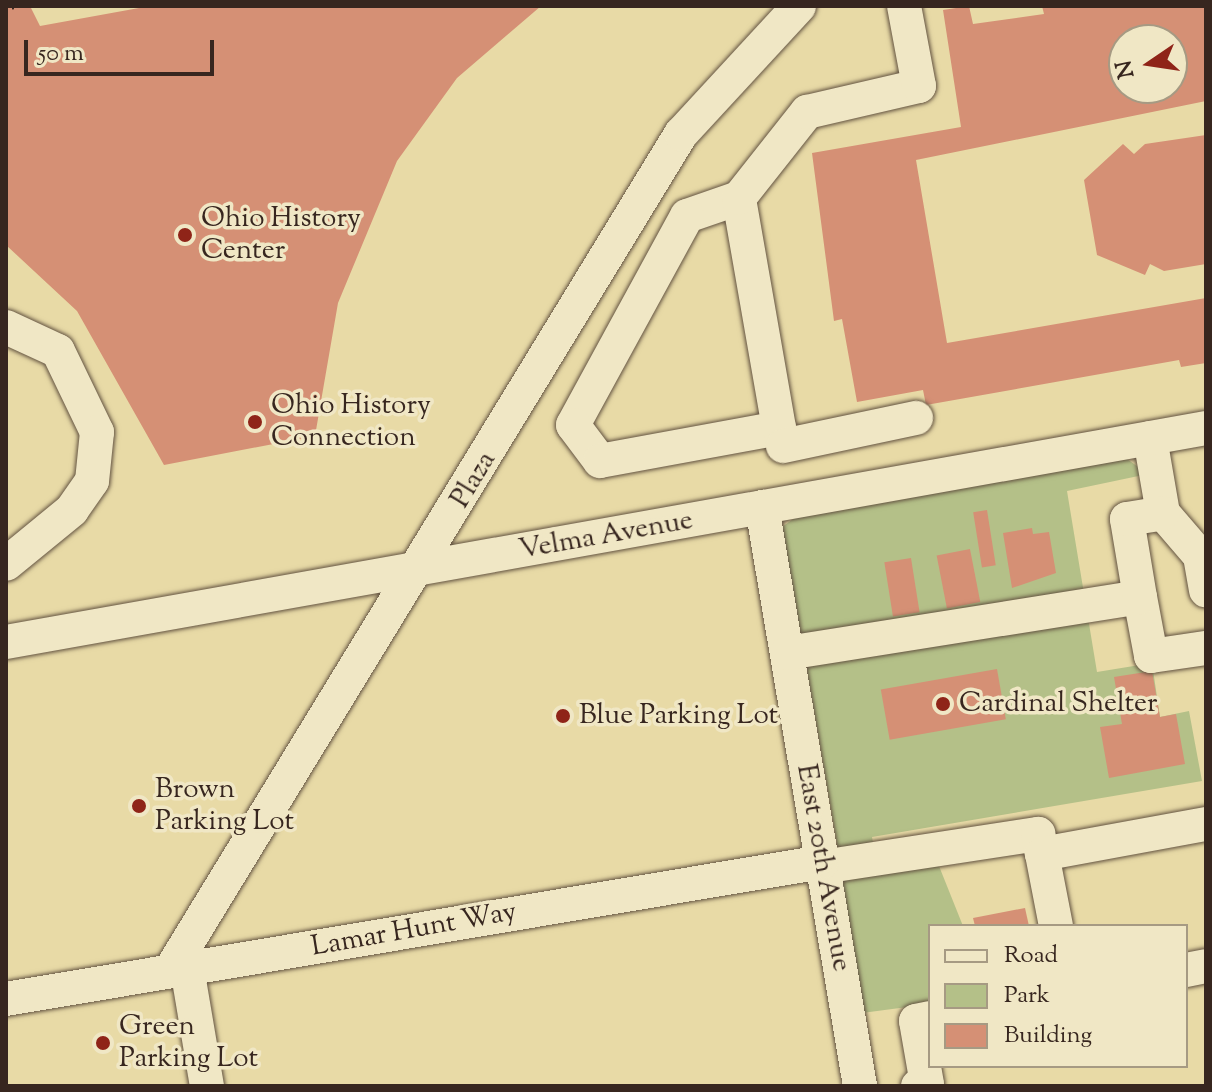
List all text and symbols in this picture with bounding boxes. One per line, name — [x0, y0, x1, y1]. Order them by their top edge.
scale bar — [28, 24, 218, 74]
north arrow — [1108, 24, 1188, 104]
text: 50 m — [38, 37, 84, 71]
text: N — [1109, 57, 1144, 81]
place label: Ohio History Center — [201, 202, 361, 268]
marker: Ohio History Center — [176, 226, 194, 244]
place label: Ohio History Connection — [271, 389, 431, 455]
marker: Ohio History Connection — [246, 413, 264, 431]
street label: Plaza — [444, 446, 504, 514]
street label: Velma Avenue — [516, 504, 696, 568]
place label: Cardinal Shelter — [959, 687, 1158, 721]
marker: Cardinal Shelter — [934, 695, 952, 713]
place label: Blue Parking Lot — [579, 699, 778, 733]
marker: Blue Parking Lot — [554, 707, 572, 725]
street label: East 20th Avenue — [788, 762, 858, 974]
place label: Brown Parking Lot — [155, 773, 294, 839]
marker: Brown Parking Lot — [130, 797, 148, 815]
street label: Lamar Hunt Way — [309, 895, 519, 965]
legend — [928, 924, 1188, 1068]
text: Road — [1004, 939, 1058, 973]
text: Park — [1004, 979, 1050, 1013]
place label: Green Parking Lot — [119, 1010, 258, 1076]
text: Building — [1004, 1019, 1092, 1053]
marker: Green Parking Lot — [94, 1034, 112, 1052]

